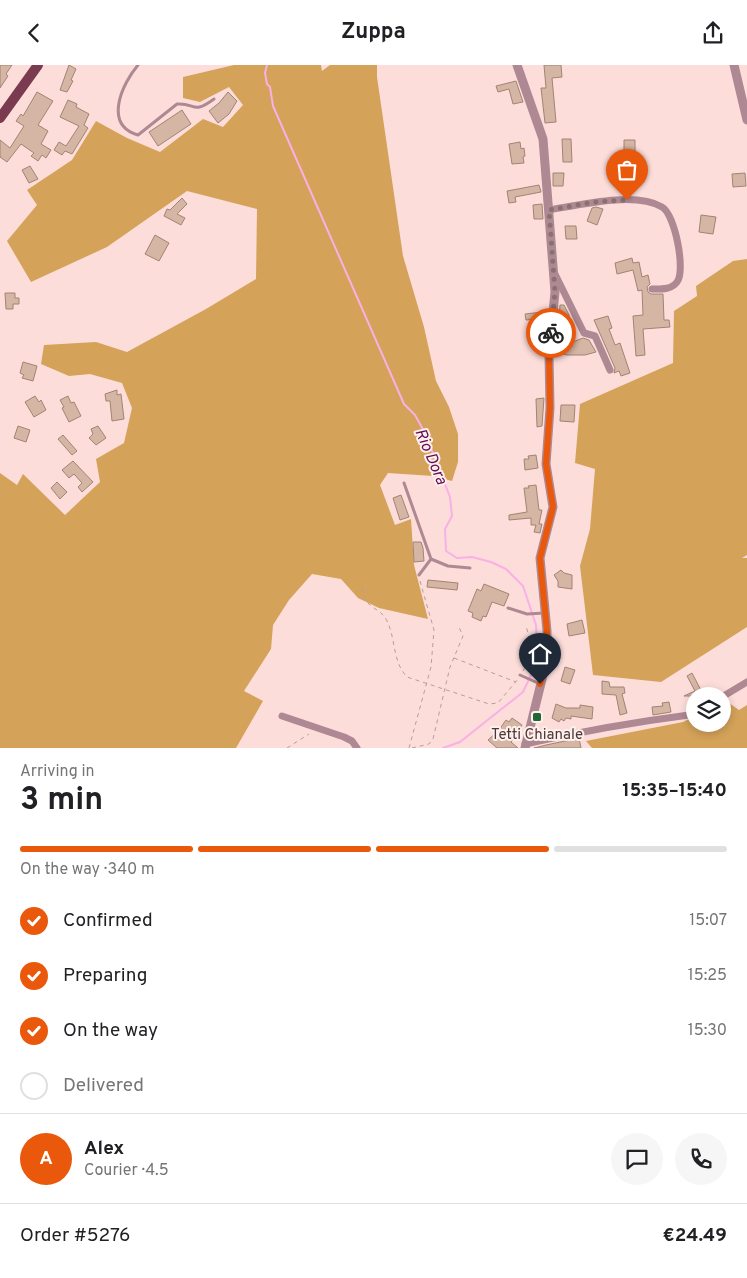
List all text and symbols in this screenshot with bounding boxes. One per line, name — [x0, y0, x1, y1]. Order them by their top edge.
icon: back — [20, 19, 48, 47]
text: Zuppa — [341, 19, 406, 46]
icon: share — [699, 19, 727, 47]
pin — [606, 149, 648, 200]
icon: bag — [613, 156, 641, 184]
courier — [526, 308, 576, 358]
icon: bike — [537, 319, 565, 347]
water label: Rio Dora — [409, 426, 451, 489]
pin — [519, 633, 561, 684]
icon: home — [526, 640, 554, 668]
map controls — [686, 687, 731, 732]
button: layers — [686, 687, 731, 732]
marker: Tetti Chianale — [531, 711, 543, 723]
place label: Tetti Chianale — [491, 726, 583, 745]
text: Arriving in — [20, 762, 95, 782]
text: 15:35–15:40 — [622, 779, 727, 803]
text: 3 min — [20, 781, 103, 821]
text: On the way · 340 m — [20, 860, 155, 880]
icon: check — [20, 907, 48, 935]
text: Confirmed — [63, 909, 153, 933]
text: 15:07 — [689, 911, 727, 931]
icon: check — [20, 962, 48, 990]
text: Preparing — [63, 964, 147, 988]
text: 15:25 — [688, 966, 727, 986]
icon: check — [20, 1017, 48, 1045]
text: On the way — [63, 1019, 158, 1043]
text: 15:30 — [688, 1021, 727, 1041]
text: Delivered — [63, 1074, 144, 1098]
button: chat — [611, 1133, 663, 1185]
button: phone — [675, 1133, 727, 1185]
text: Alex — [84, 1137, 124, 1161]
text: A — [39, 1147, 53, 1171]
text: Courier · 4.5 — [84, 1161, 169, 1181]
text: Order #5276 — [20, 1224, 130, 1248]
text: €24.49 — [663, 1224, 727, 1248]

